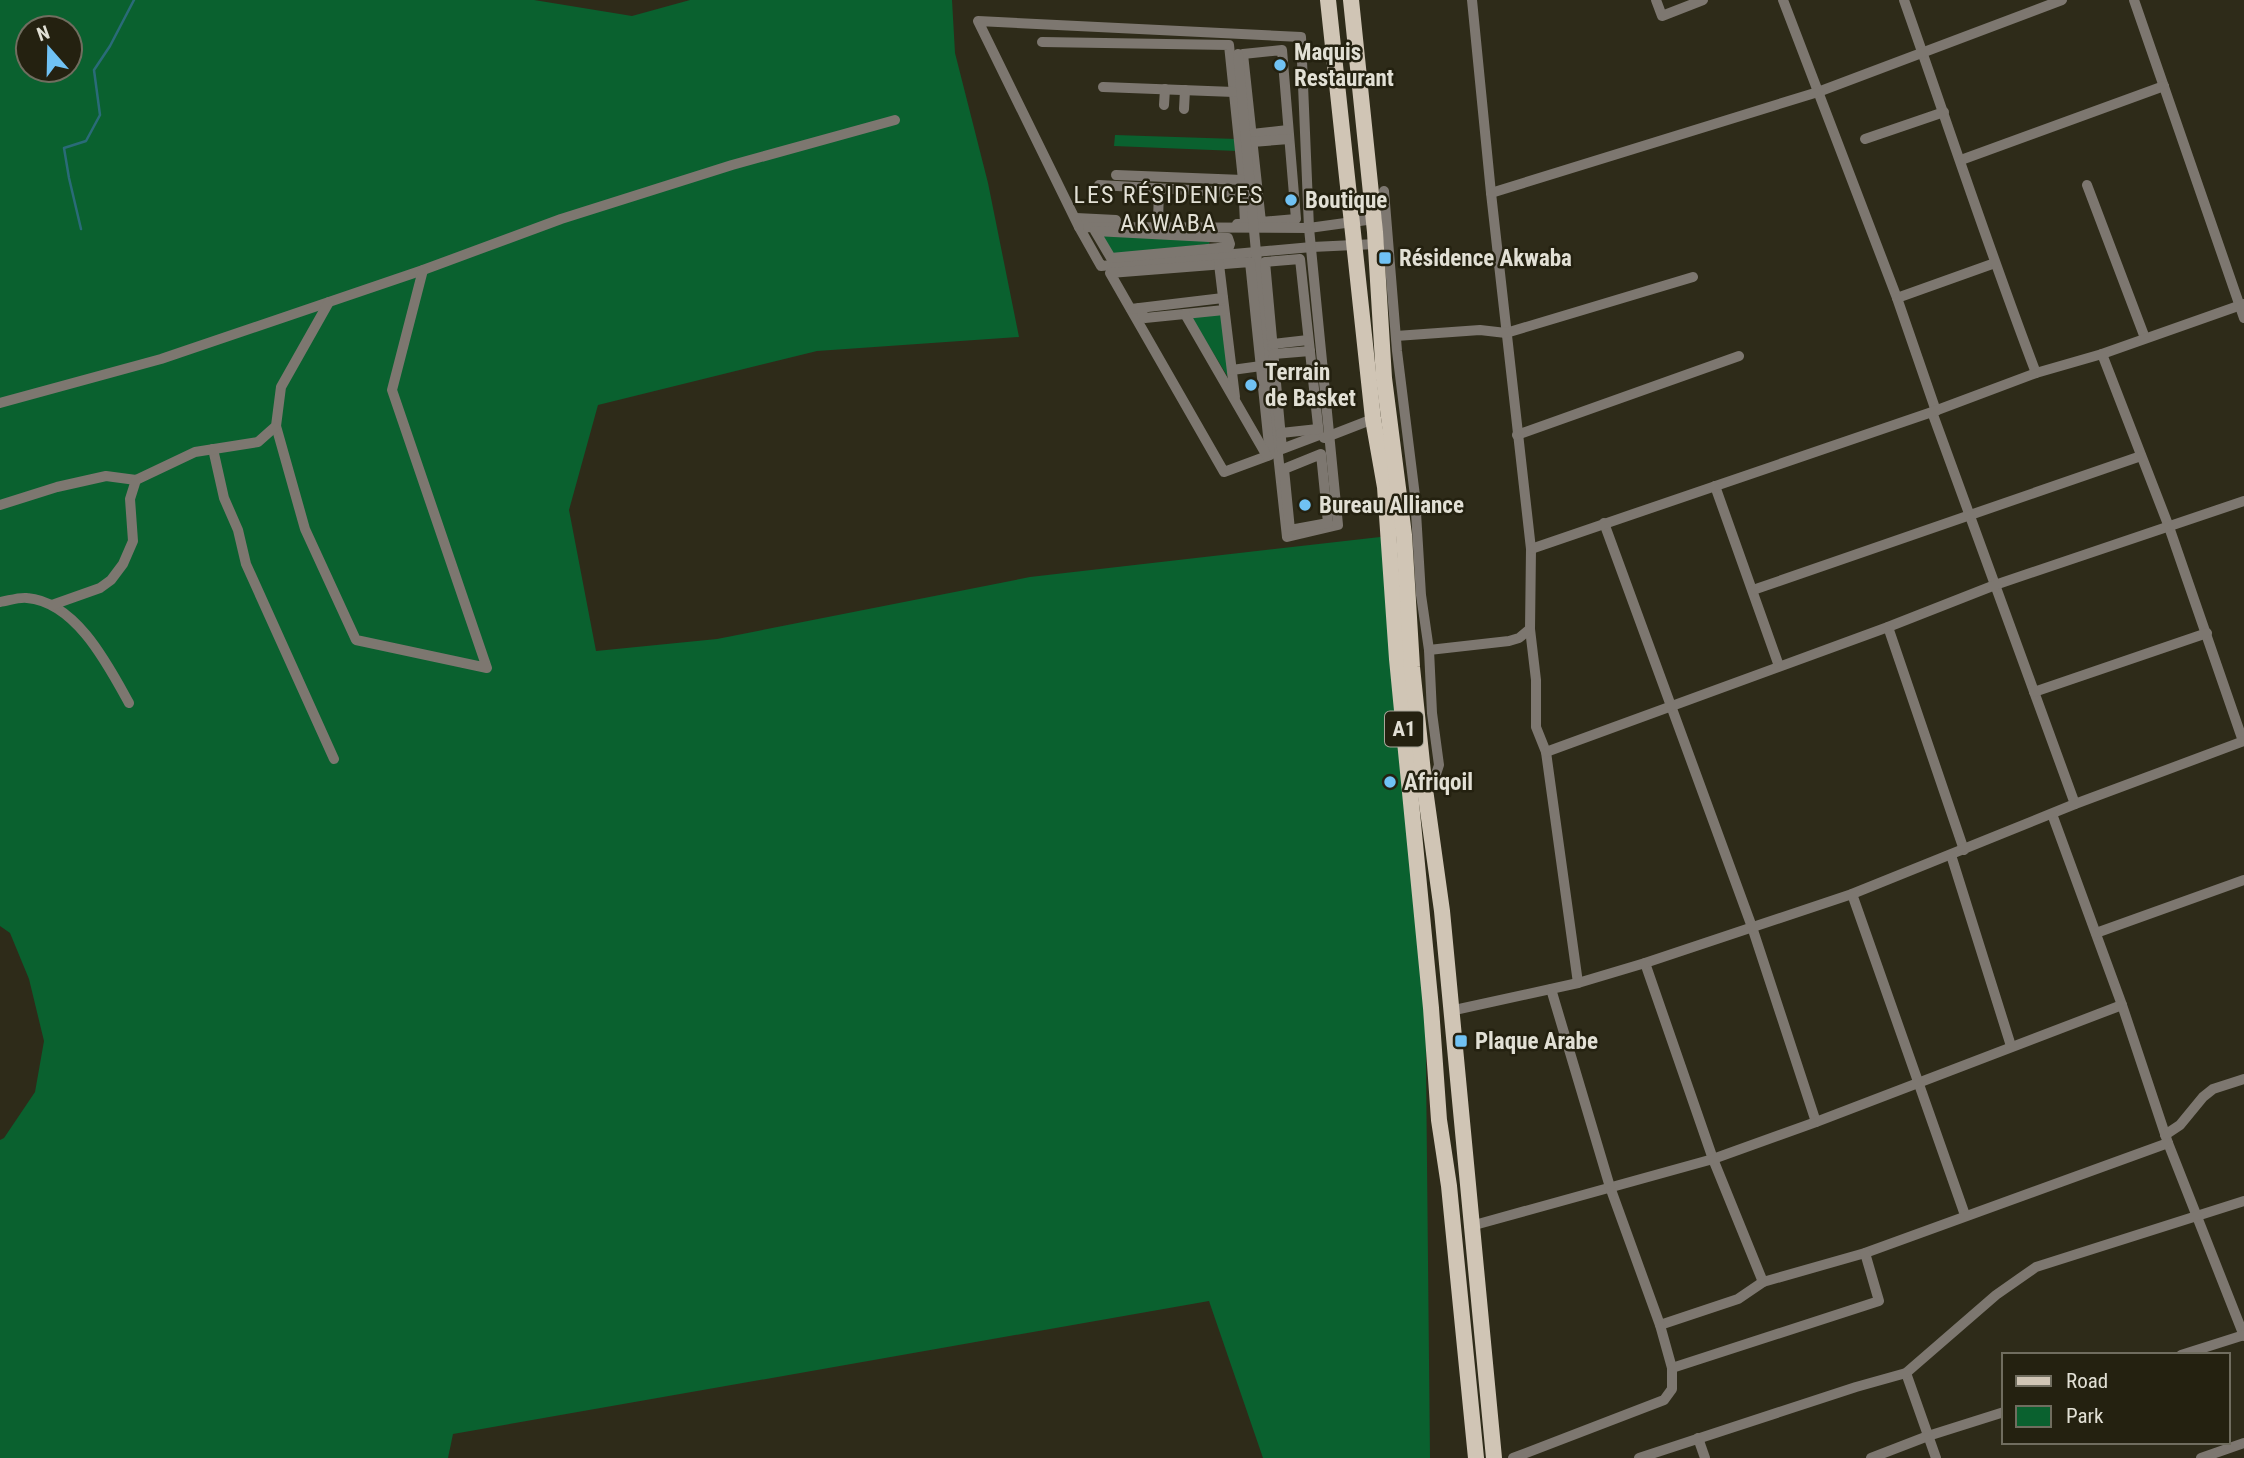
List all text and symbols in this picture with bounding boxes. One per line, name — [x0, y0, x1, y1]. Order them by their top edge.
north arrow — [14, 14, 84, 84]
text: N — [34, 21, 53, 46]
place label: Maquis Restaurant — [1294, 39, 1394, 92]
marker: Maquis Restaurant — [1272, 57, 1288, 73]
district label: LES RÉSIDENCES AKWABA — [1074, 181, 1264, 237]
place label: Boutique — [1305, 187, 1387, 214]
marker: Boutique — [1283, 192, 1299, 208]
place label: Résidence Akwaba — [1399, 245, 1572, 272]
marker: Résidence Akwaba — [1377, 250, 1393, 266]
place label: Terrain de Basket — [1265, 359, 1356, 412]
marker: Terrain de Basket — [1243, 377, 1259, 393]
place label: Bureau Alliance — [1319, 492, 1464, 519]
marker: Bureau Alliance — [1297, 497, 1313, 513]
road number: A1 — [1385, 712, 1423, 746]
place label: Afriqoil — [1404, 769, 1473, 796]
marker: Afriqoil — [1382, 774, 1398, 790]
place label: Plaque Arabe — [1475, 1028, 1598, 1055]
marker: Plaque Arabe — [1453, 1033, 1469, 1049]
legend — [2002, 1353, 2230, 1444]
text: Road — [2066, 1369, 2108, 1393]
text: Park — [2066, 1404, 2104, 1428]

